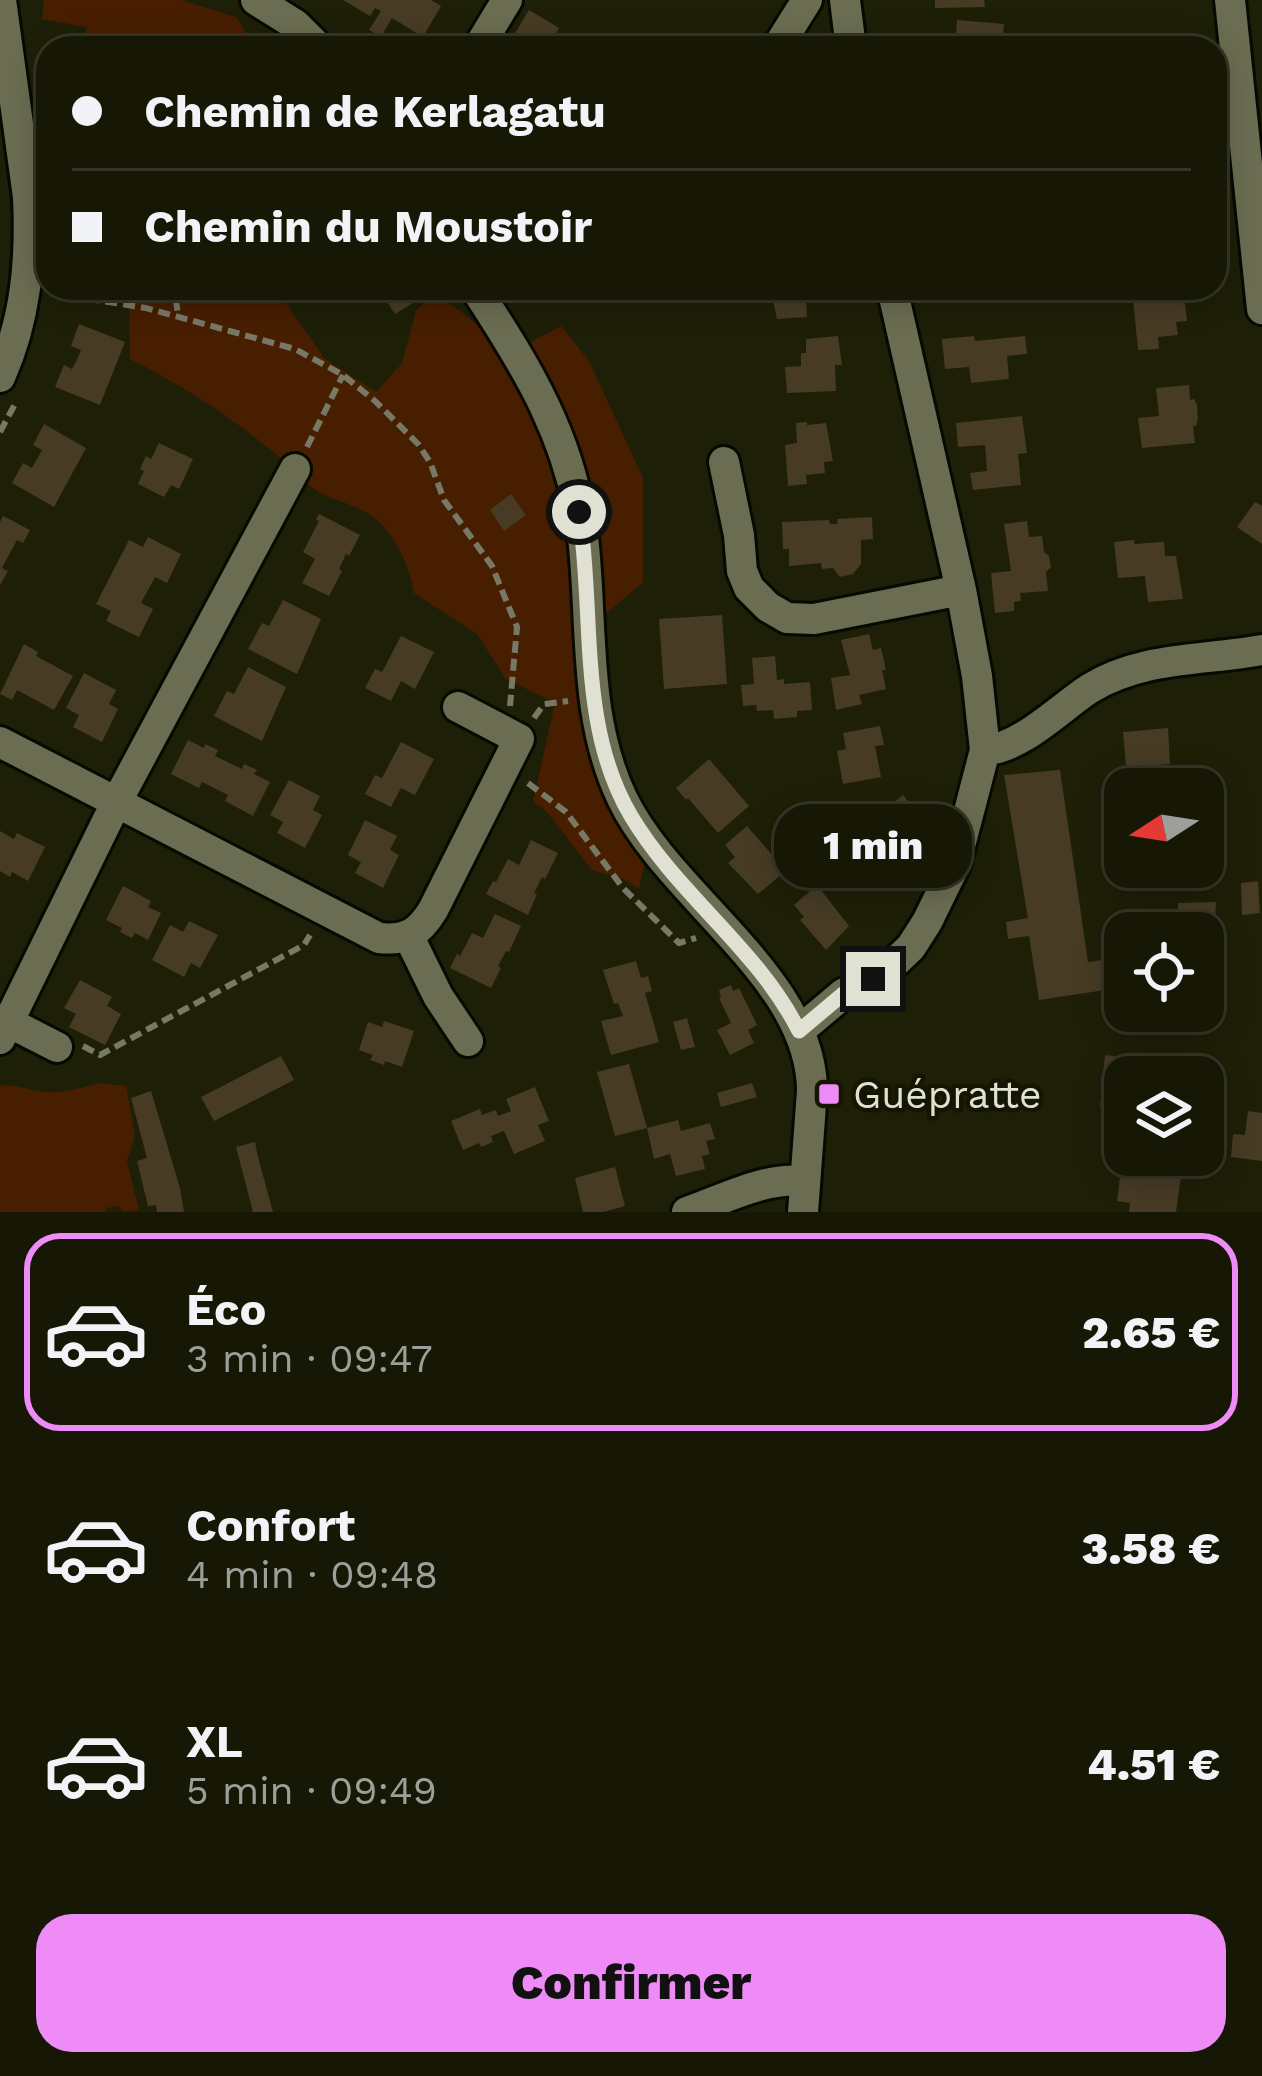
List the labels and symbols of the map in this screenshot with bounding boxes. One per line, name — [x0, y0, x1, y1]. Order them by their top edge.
route start — [552, 485, 606, 539]
north arrow — [1104, 768, 1224, 888]
callout: 1 min — [774, 805, 972, 889]
route end — [846, 952, 900, 1006]
place label: Guépratte — [853, 1072, 1042, 1117]
marker: Guépratte — [816, 1081, 842, 1107]

